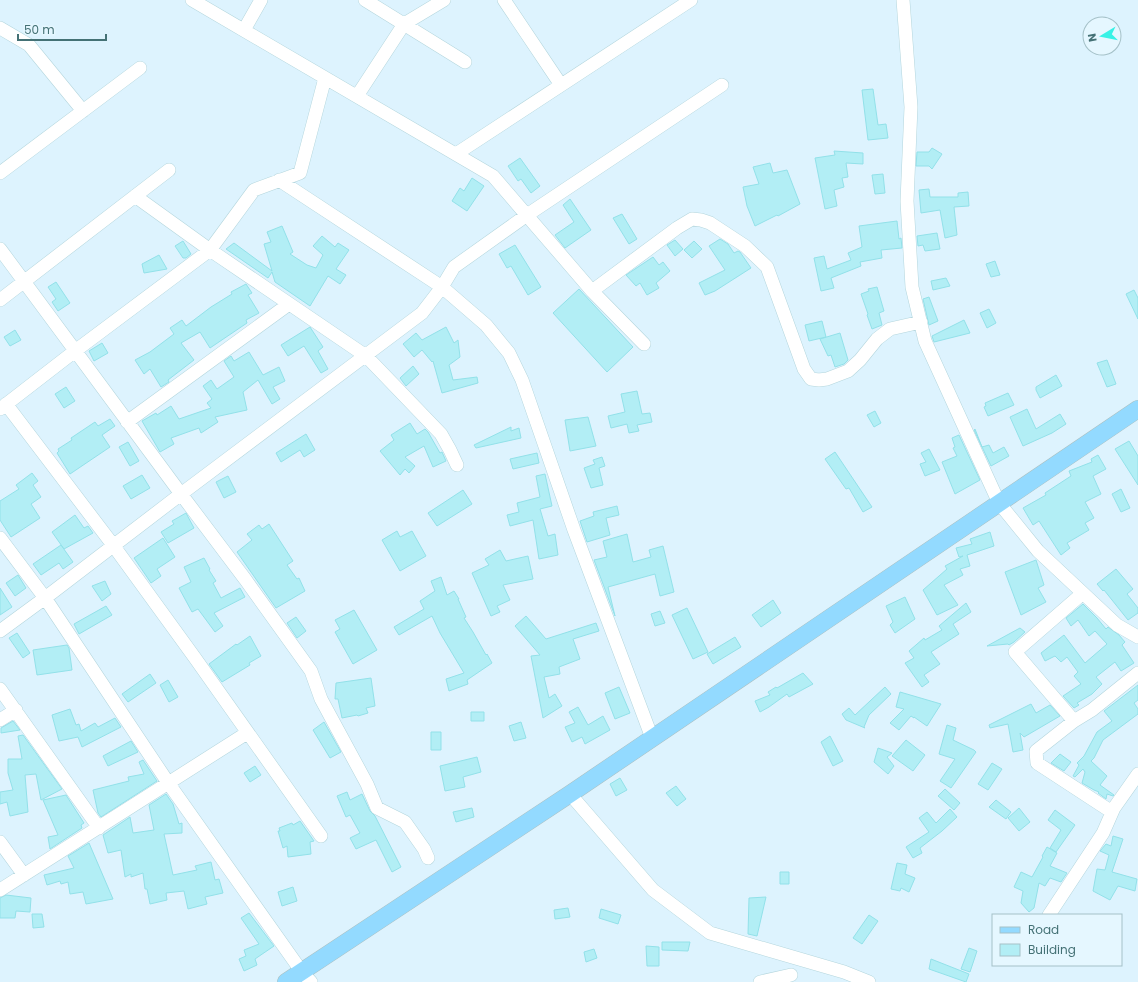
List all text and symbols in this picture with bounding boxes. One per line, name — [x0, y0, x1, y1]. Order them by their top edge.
scale bar — [18, 16, 106, 42]
north arrow — [1082, 16, 1122, 56]
text: 50 m — [24, 21, 55, 38]
text: N — [1084, 32, 1101, 43]
legend — [992, 914, 1122, 966]
text: Road — [1028, 921, 1059, 938]
text: Building — [1028, 941, 1076, 958]

